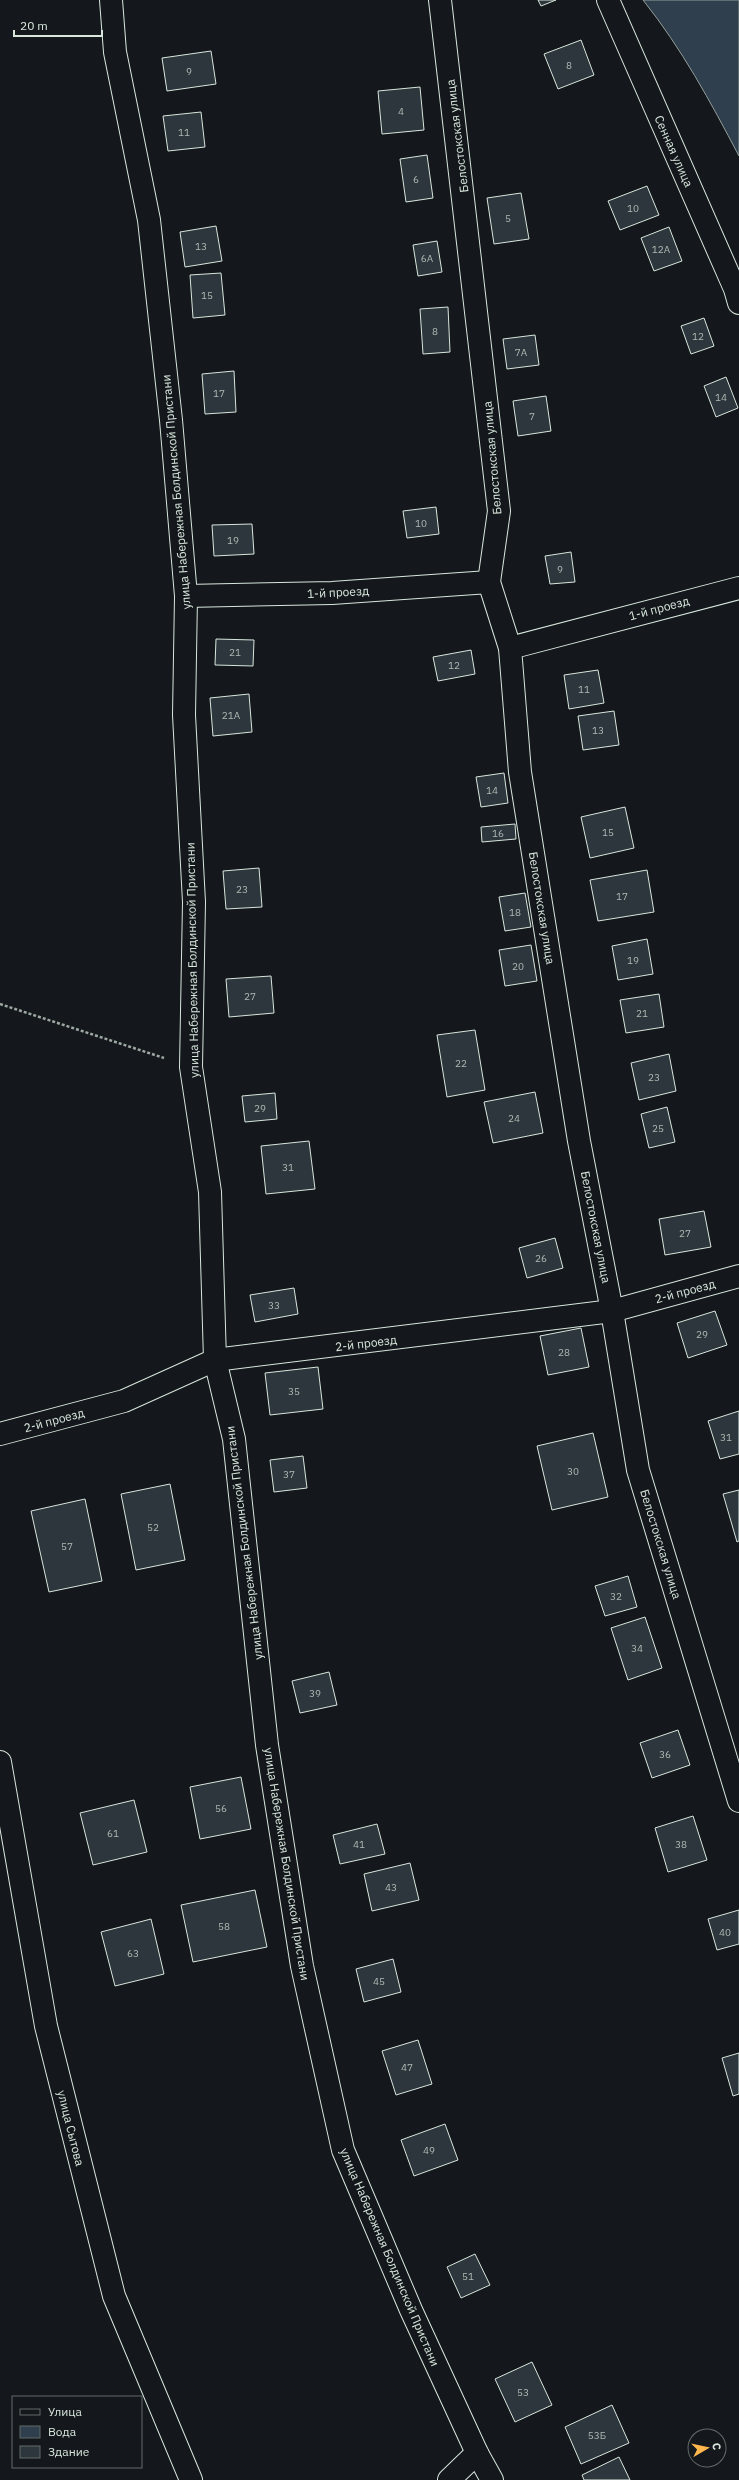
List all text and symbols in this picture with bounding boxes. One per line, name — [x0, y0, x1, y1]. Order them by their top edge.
scale bar — [14, 12, 102, 38]
text: 20 m — [20, 18, 48, 33]
house number: 8 — [566, 59, 572, 72]
house number: 9 — [186, 65, 192, 78]
street label: Белостокская улица — [443, 78, 471, 193]
house number: 4 — [398, 105, 404, 118]
street label: Сенная улица — [651, 113, 697, 190]
house number: 11 — [178, 126, 190, 139]
house number: 6 — [413, 173, 419, 186]
house number: 10 — [627, 202, 639, 215]
house number: 5 — [505, 212, 511, 225]
house number: 13 — [195, 240, 207, 253]
house number: 12А — [652, 243, 671, 256]
house number: 6А — [421, 252, 434, 265]
house number: 15 — [201, 289, 213, 302]
house number: 8 — [432, 325, 438, 338]
house number: 12 — [692, 330, 704, 343]
house number: 7А — [515, 346, 528, 359]
street label: улица Набережная Болдинской Пристани — [158, 374, 194, 610]
house number: 17 — [213, 387, 225, 400]
house number: 14 — [715, 391, 727, 404]
street label: Белостокская улица — [480, 400, 504, 515]
house number: 7 — [529, 410, 535, 423]
house number: 10 — [415, 517, 427, 530]
house number: 19 — [227, 534, 239, 547]
house number: 9 — [557, 563, 563, 576]
street label: 1-й проезд — [307, 583, 369, 601]
street label: 1-й проезд — [627, 593, 691, 623]
house number: 21 — [229, 646, 241, 659]
house number: 12 — [448, 659, 460, 672]
house number: 11 — [578, 683, 590, 696]
house number: 21А — [222, 709, 241, 722]
house number: 13 — [592, 724, 604, 737]
house number: 14 — [486, 784, 498, 797]
house number: 15 — [602, 826, 614, 839]
house number: 16 — [492, 827, 504, 840]
street label: улица Набережная Болдинской Пристани — [182, 842, 202, 1078]
street label: Белостокская улица — [526, 851, 558, 966]
house number: 23 — [236, 883, 248, 896]
house number: 17 — [616, 890, 628, 903]
house number: 18 — [509, 906, 521, 919]
house number: 19 — [627, 954, 639, 967]
house number: 20 — [512, 960, 524, 973]
house number: 27 — [244, 990, 256, 1003]
house number: 21 — [636, 1007, 648, 1020]
house number: 22 — [455, 1057, 467, 1070]
house number: 23 — [648, 1071, 660, 1084]
house number: 29 — [254, 1102, 266, 1115]
house number: 24 — [508, 1112, 520, 1125]
house number: 25 — [652, 1122, 664, 1135]
house number: 31 — [282, 1161, 294, 1174]
street label: Белостокская улица — [578, 1170, 614, 1285]
house number: 27 — [679, 1227, 691, 1240]
house number: 26 — [535, 1252, 547, 1265]
street label: 2-й проезд — [653, 1276, 717, 1306]
house number: 33 — [268, 1299, 280, 1312]
house number: 29 — [696, 1328, 708, 1341]
street label: 2-й проезд — [334, 1332, 398, 1354]
house number: 28 — [558, 1346, 570, 1359]
house number: 35 — [288, 1385, 300, 1398]
street label: 2-й проезд — [22, 1405, 86, 1435]
street label: улица Набережная Болдинской Пристани — [222, 1425, 266, 1661]
house number: 31 — [720, 1431, 732, 1444]
house number: 30 — [567, 1465, 579, 1478]
house number: 37 — [283, 1468, 295, 1481]
street label: Белостокская улица — [637, 1487, 685, 1601]
house number: 52 — [147, 1521, 159, 1534]
house number: 57 — [61, 1540, 73, 1553]
house number: 32 — [610, 1590, 622, 1603]
house number: 34 — [631, 1642, 643, 1655]
house number: 39 — [309, 1687, 321, 1700]
street label: улица Набережная Болдинской Пристани — [261, 1746, 313, 1982]
house number: 36 — [659, 1748, 671, 1761]
house number: 56 — [215, 1802, 227, 1815]
house number: 61 — [107, 1827, 119, 1840]
house number: 41 — [353, 1838, 365, 1851]
house number: 38 — [675, 1838, 687, 1851]
house number: 43 — [385, 1881, 397, 1894]
house number: 58 — [218, 1920, 230, 1933]
house number: 40 — [719, 1926, 731, 1939]
house number: 63 — [127, 1947, 139, 1960]
house number: 45 — [373, 1975, 385, 1988]
house number: 47 — [401, 2061, 413, 2074]
street label: улица Сытова — [54, 2089, 88, 2168]
house number: 49 — [423, 2144, 435, 2157]
street label: улица Набережная Болдинской Пристани — [337, 2146, 443, 2368]
house number: 51 — [462, 2270, 474, 2283]
house number: 53 — [517, 2386, 529, 2399]
legend — [12, 2396, 142, 2468]
text: Улица — [48, 2404, 82, 2419]
text: Вода — [48, 2424, 77, 2439]
north arrow — [687, 2428, 727, 2468]
house number: 53Б — [588, 2429, 606, 2442]
text: С — [709, 2442, 724, 2451]
text: Здание — [48, 2444, 90, 2459]

